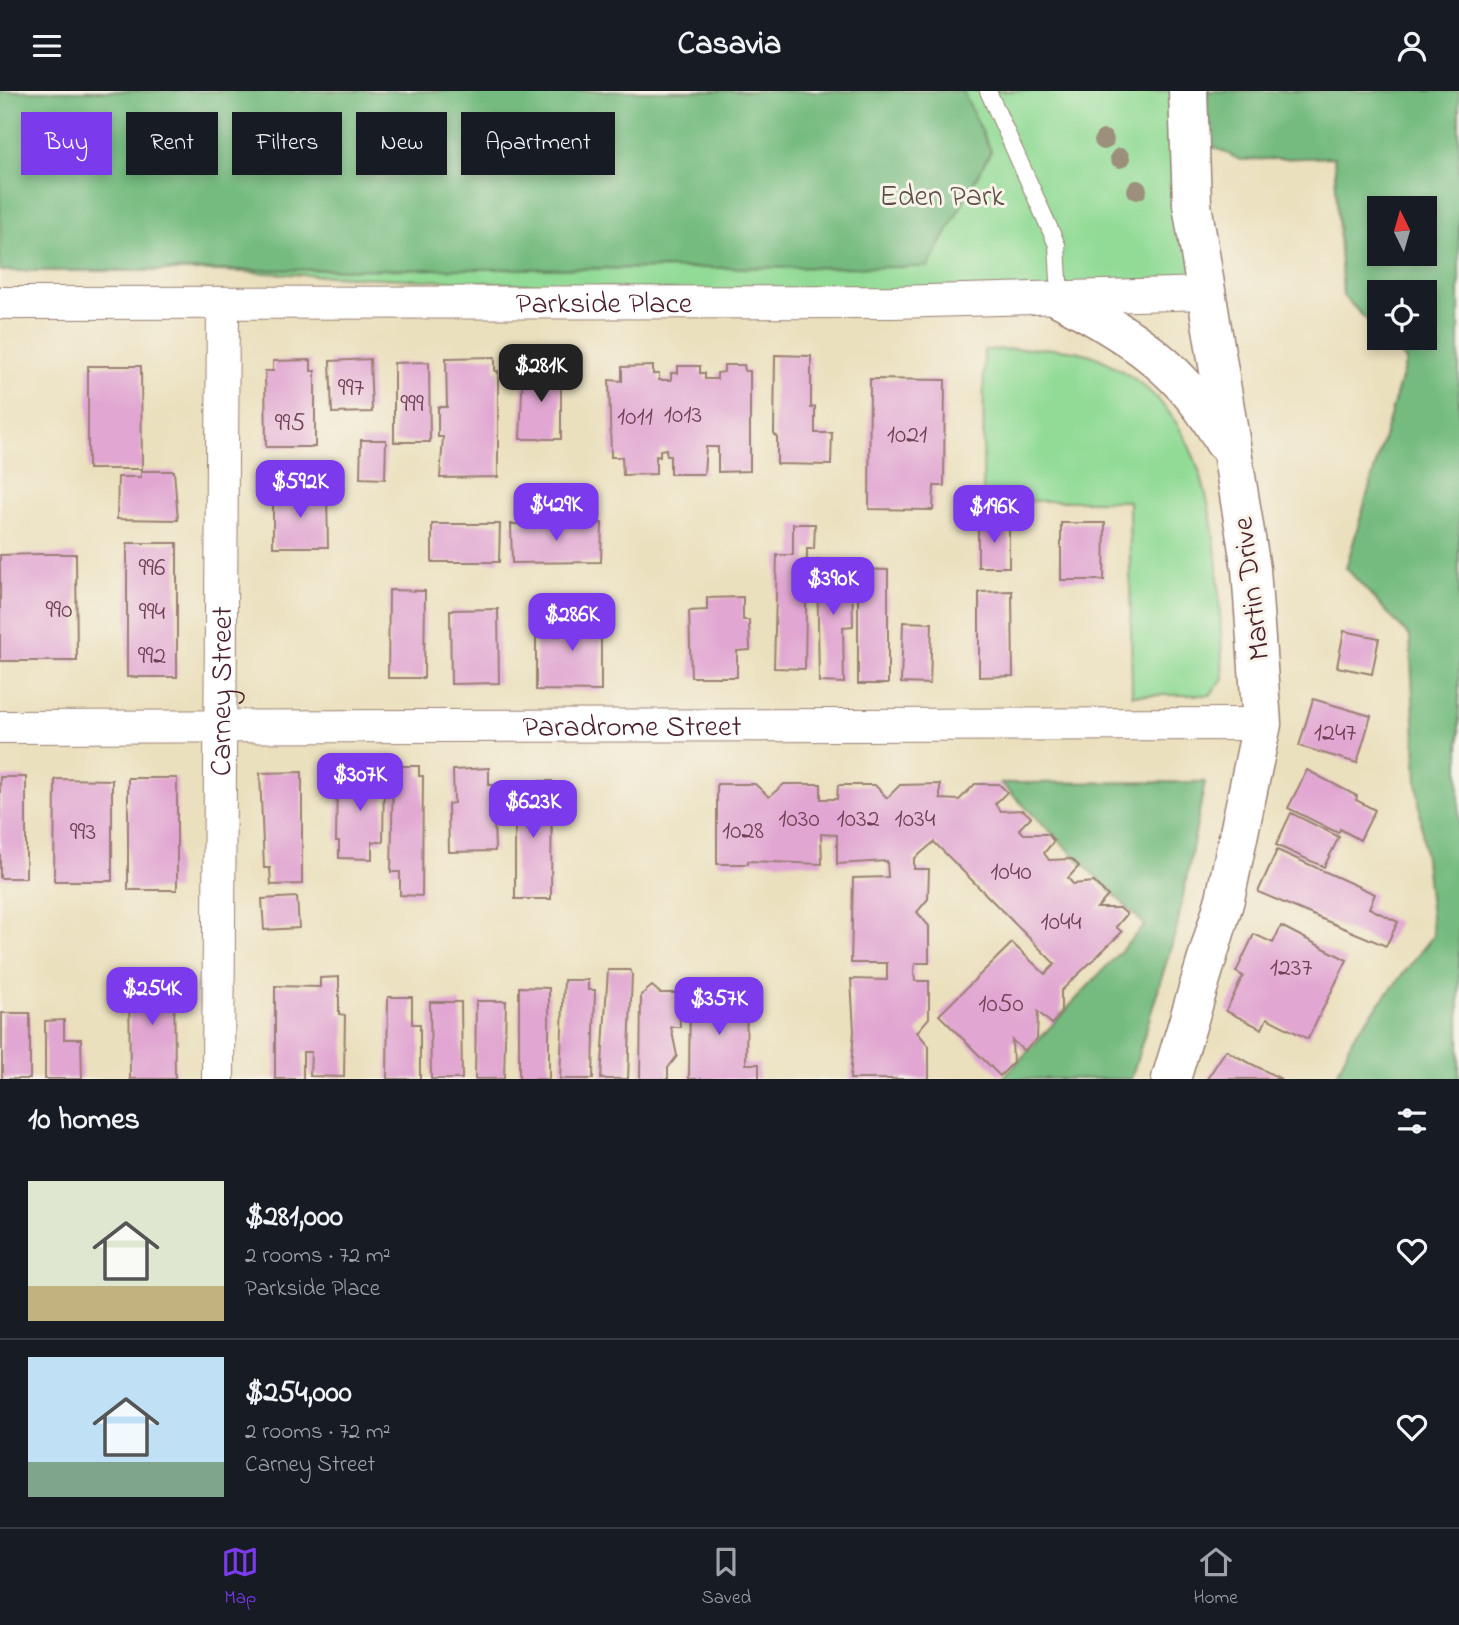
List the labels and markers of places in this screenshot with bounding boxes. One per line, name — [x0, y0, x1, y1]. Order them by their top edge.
pin: $281K — [492, 345, 590, 404]
pin: $592K — [251, 461, 349, 520]
pin: $429K — [507, 483, 605, 543]
pin: $196K — [945, 485, 1043, 545]
pin: $390K — [784, 557, 882, 617]
pin: $286K — [523, 594, 621, 653]
pin: $307K — [311, 753, 409, 813]
pin: $623K — [484, 781, 582, 840]
pin: $254K — [103, 967, 201, 1027]
pin: $357K — [670, 977, 768, 1037]

